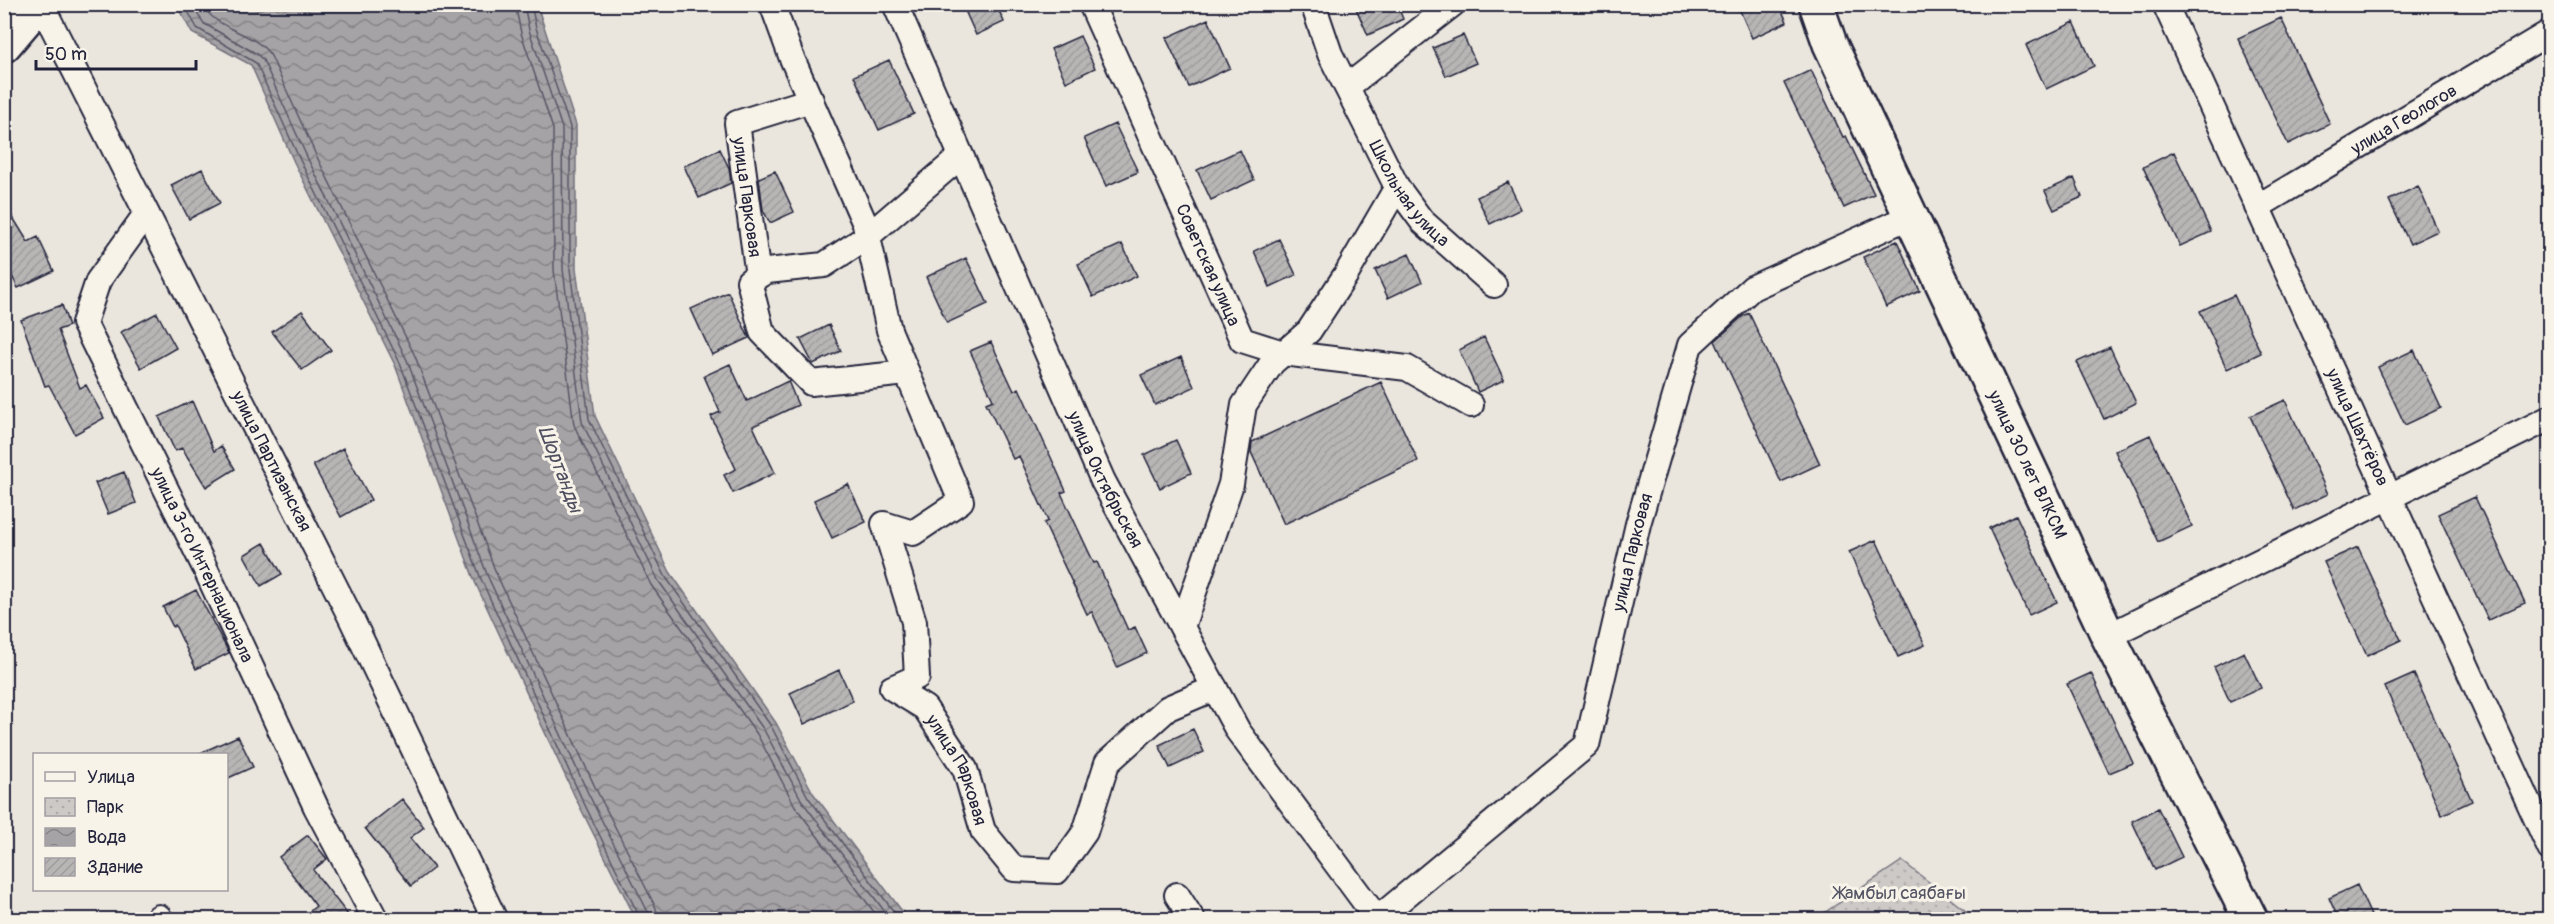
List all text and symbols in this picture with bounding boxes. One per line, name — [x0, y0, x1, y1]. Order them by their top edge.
scale bar — [36, 33, 196, 71]
text: 50 m — [45, 43, 87, 66]
street label: улица Геологов — [2346, 79, 2461, 161]
street label: улица Парковая — [727, 135, 766, 259]
street label: Школьная улица — [1363, 137, 1454, 252]
street label: Советская улица — [1170, 200, 1245, 330]
street label: улица Шахтёров — [2320, 364, 2394, 490]
street label: улица Партизанская — [226, 386, 316, 536]
street label: улица 30 лет ВЛКСМ — [1982, 386, 2072, 543]
street label: улица Октябрьская — [1062, 407, 1148, 552]
water label: Шортанды — [533, 422, 589, 518]
street label: улица 3-го Интернационала — [145, 463, 258, 666]
street label: улица Парковая — [1607, 491, 1658, 615]
street label: улица Парковая — [920, 709, 992, 828]
legend — [33, 753, 228, 891]
text: Улица — [87, 766, 135, 789]
text: Парк — [87, 796, 124, 819]
text: Вода — [87, 826, 126, 849]
text: Здание — [87, 856, 143, 879]
park label: Жамбыл саябағы — [1831, 882, 1966, 905]

